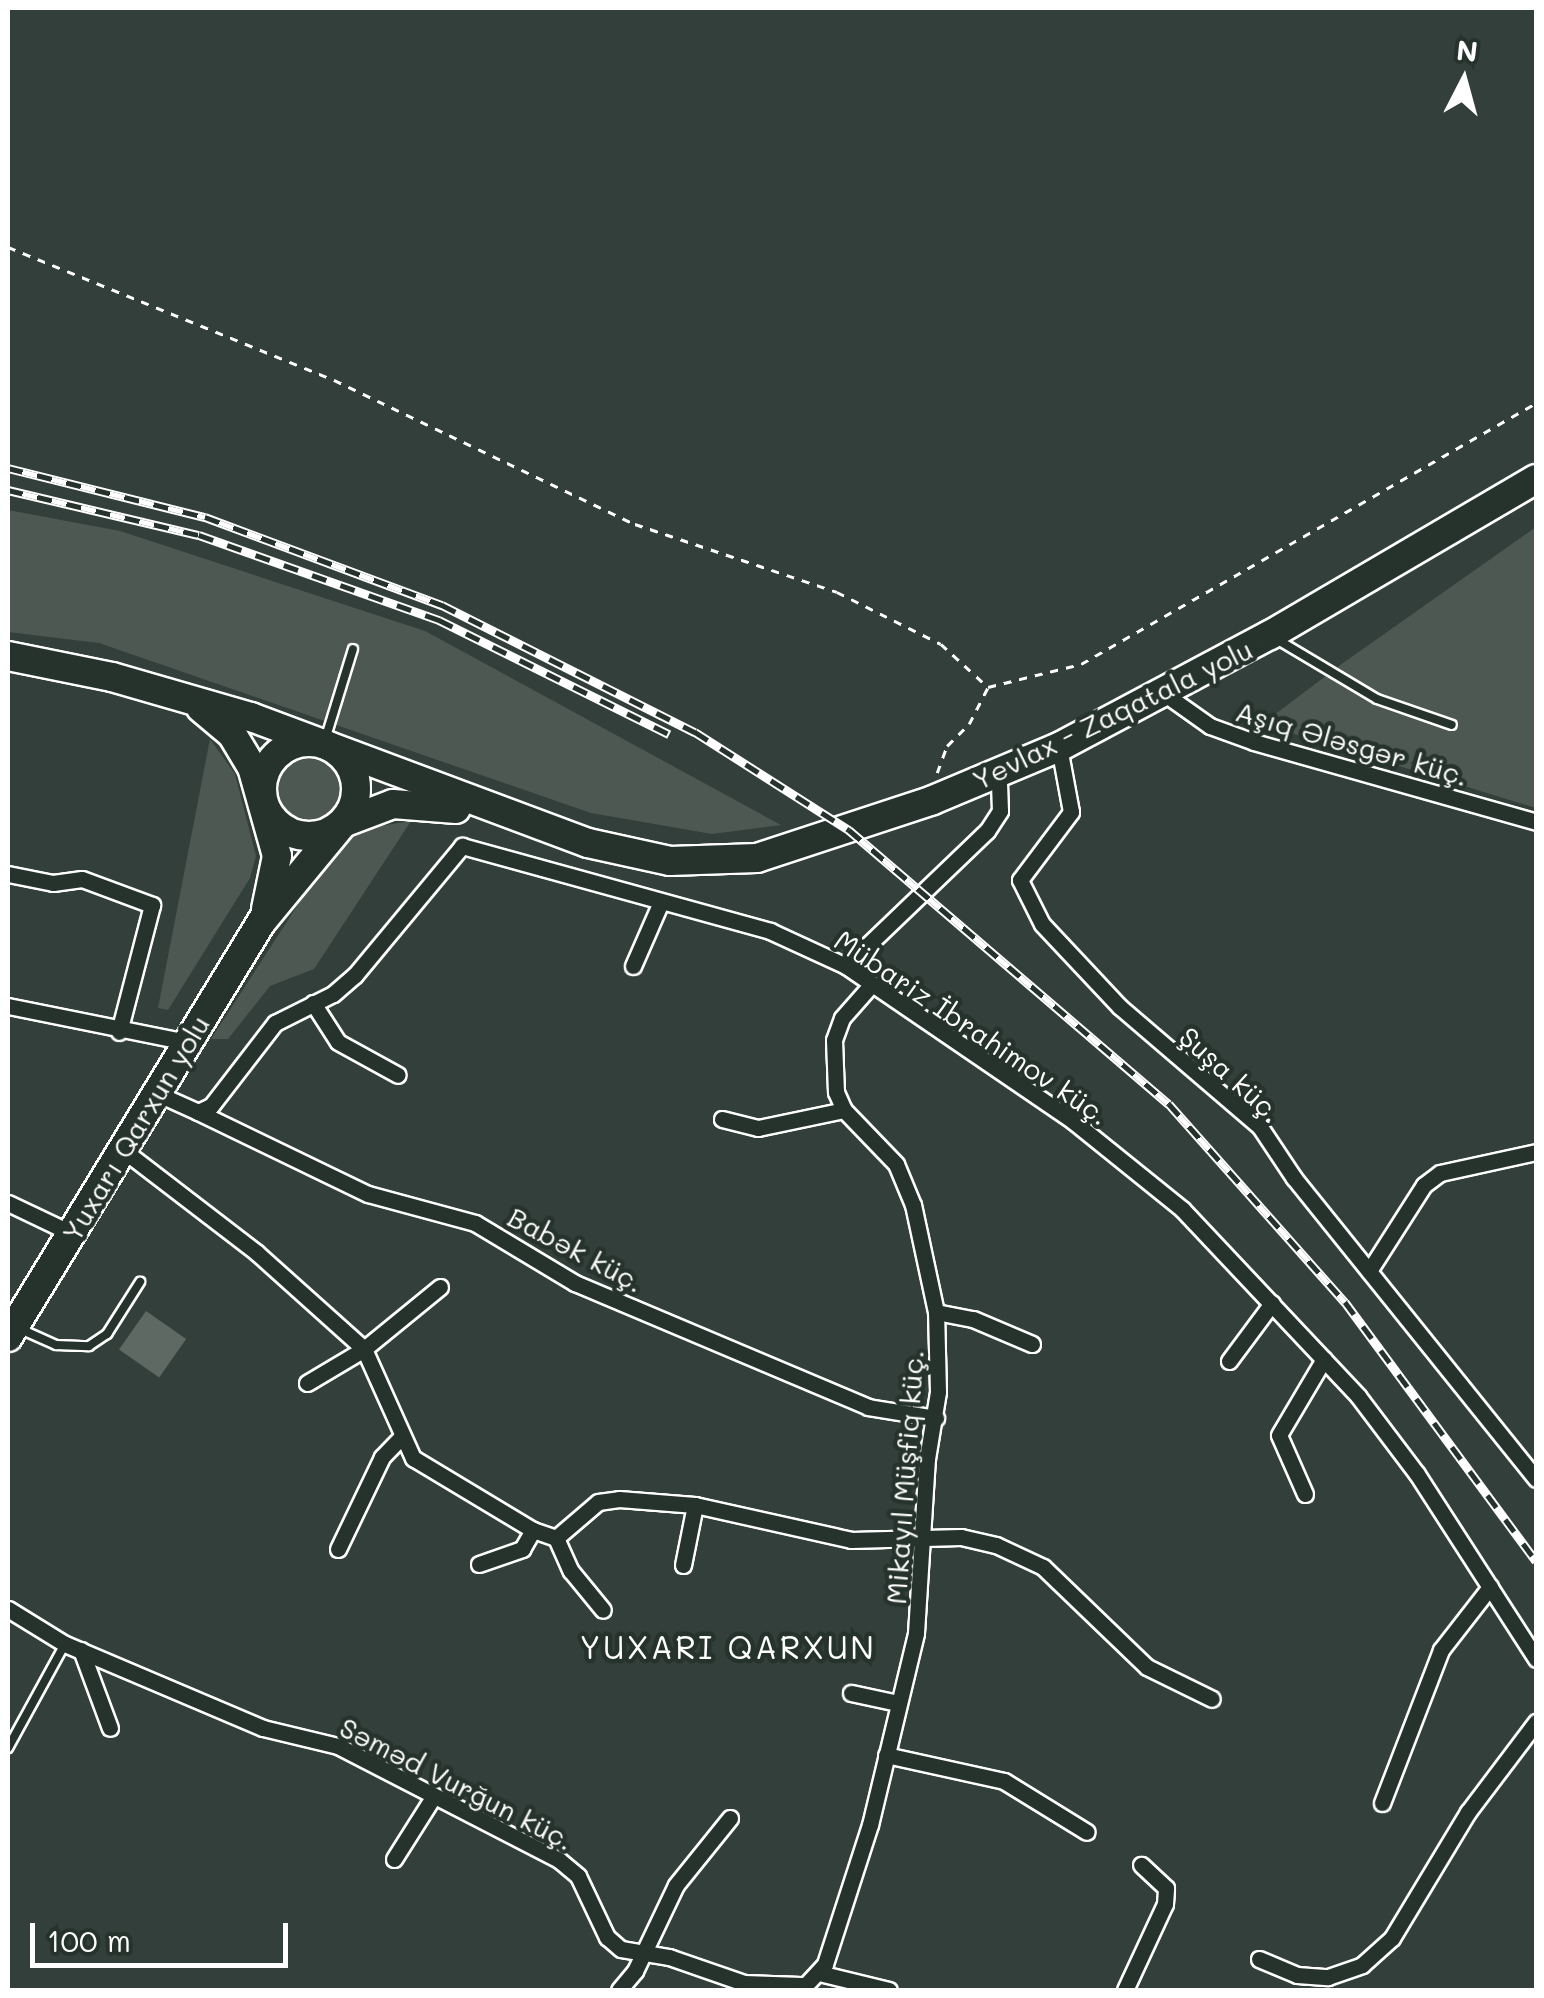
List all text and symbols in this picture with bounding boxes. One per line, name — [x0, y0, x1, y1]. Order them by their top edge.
north arrow — [1414, 30, 1514, 130]
text: N — [1455, 31, 1480, 69]
street label: Yevlax - Zaqatala yolu — [966, 632, 1258, 796]
street label: Aşıq Ələsgər küç. — [1232, 694, 1472, 792]
street label: Mübariz İbrahimov küç. — [828, 923, 1116, 1131]
street label: Yuxarı Qarxun yolu — [54, 1009, 216, 1247]
street label: Şuşa küç. — [1173, 1019, 1289, 1129]
street label: Babək küç. — [502, 1199, 650, 1299]
street label: Mikayıl Müşfiq küç. — [878, 1349, 930, 1605]
district label: YUXARI QARXUN — [580, 1627, 876, 1665]
street label: Səməd Vurğun küç. — [335, 1710, 579, 1856]
scale bar — [35, 1903, 292, 1965]
text: 100 m — [47, 1920, 131, 1960]

